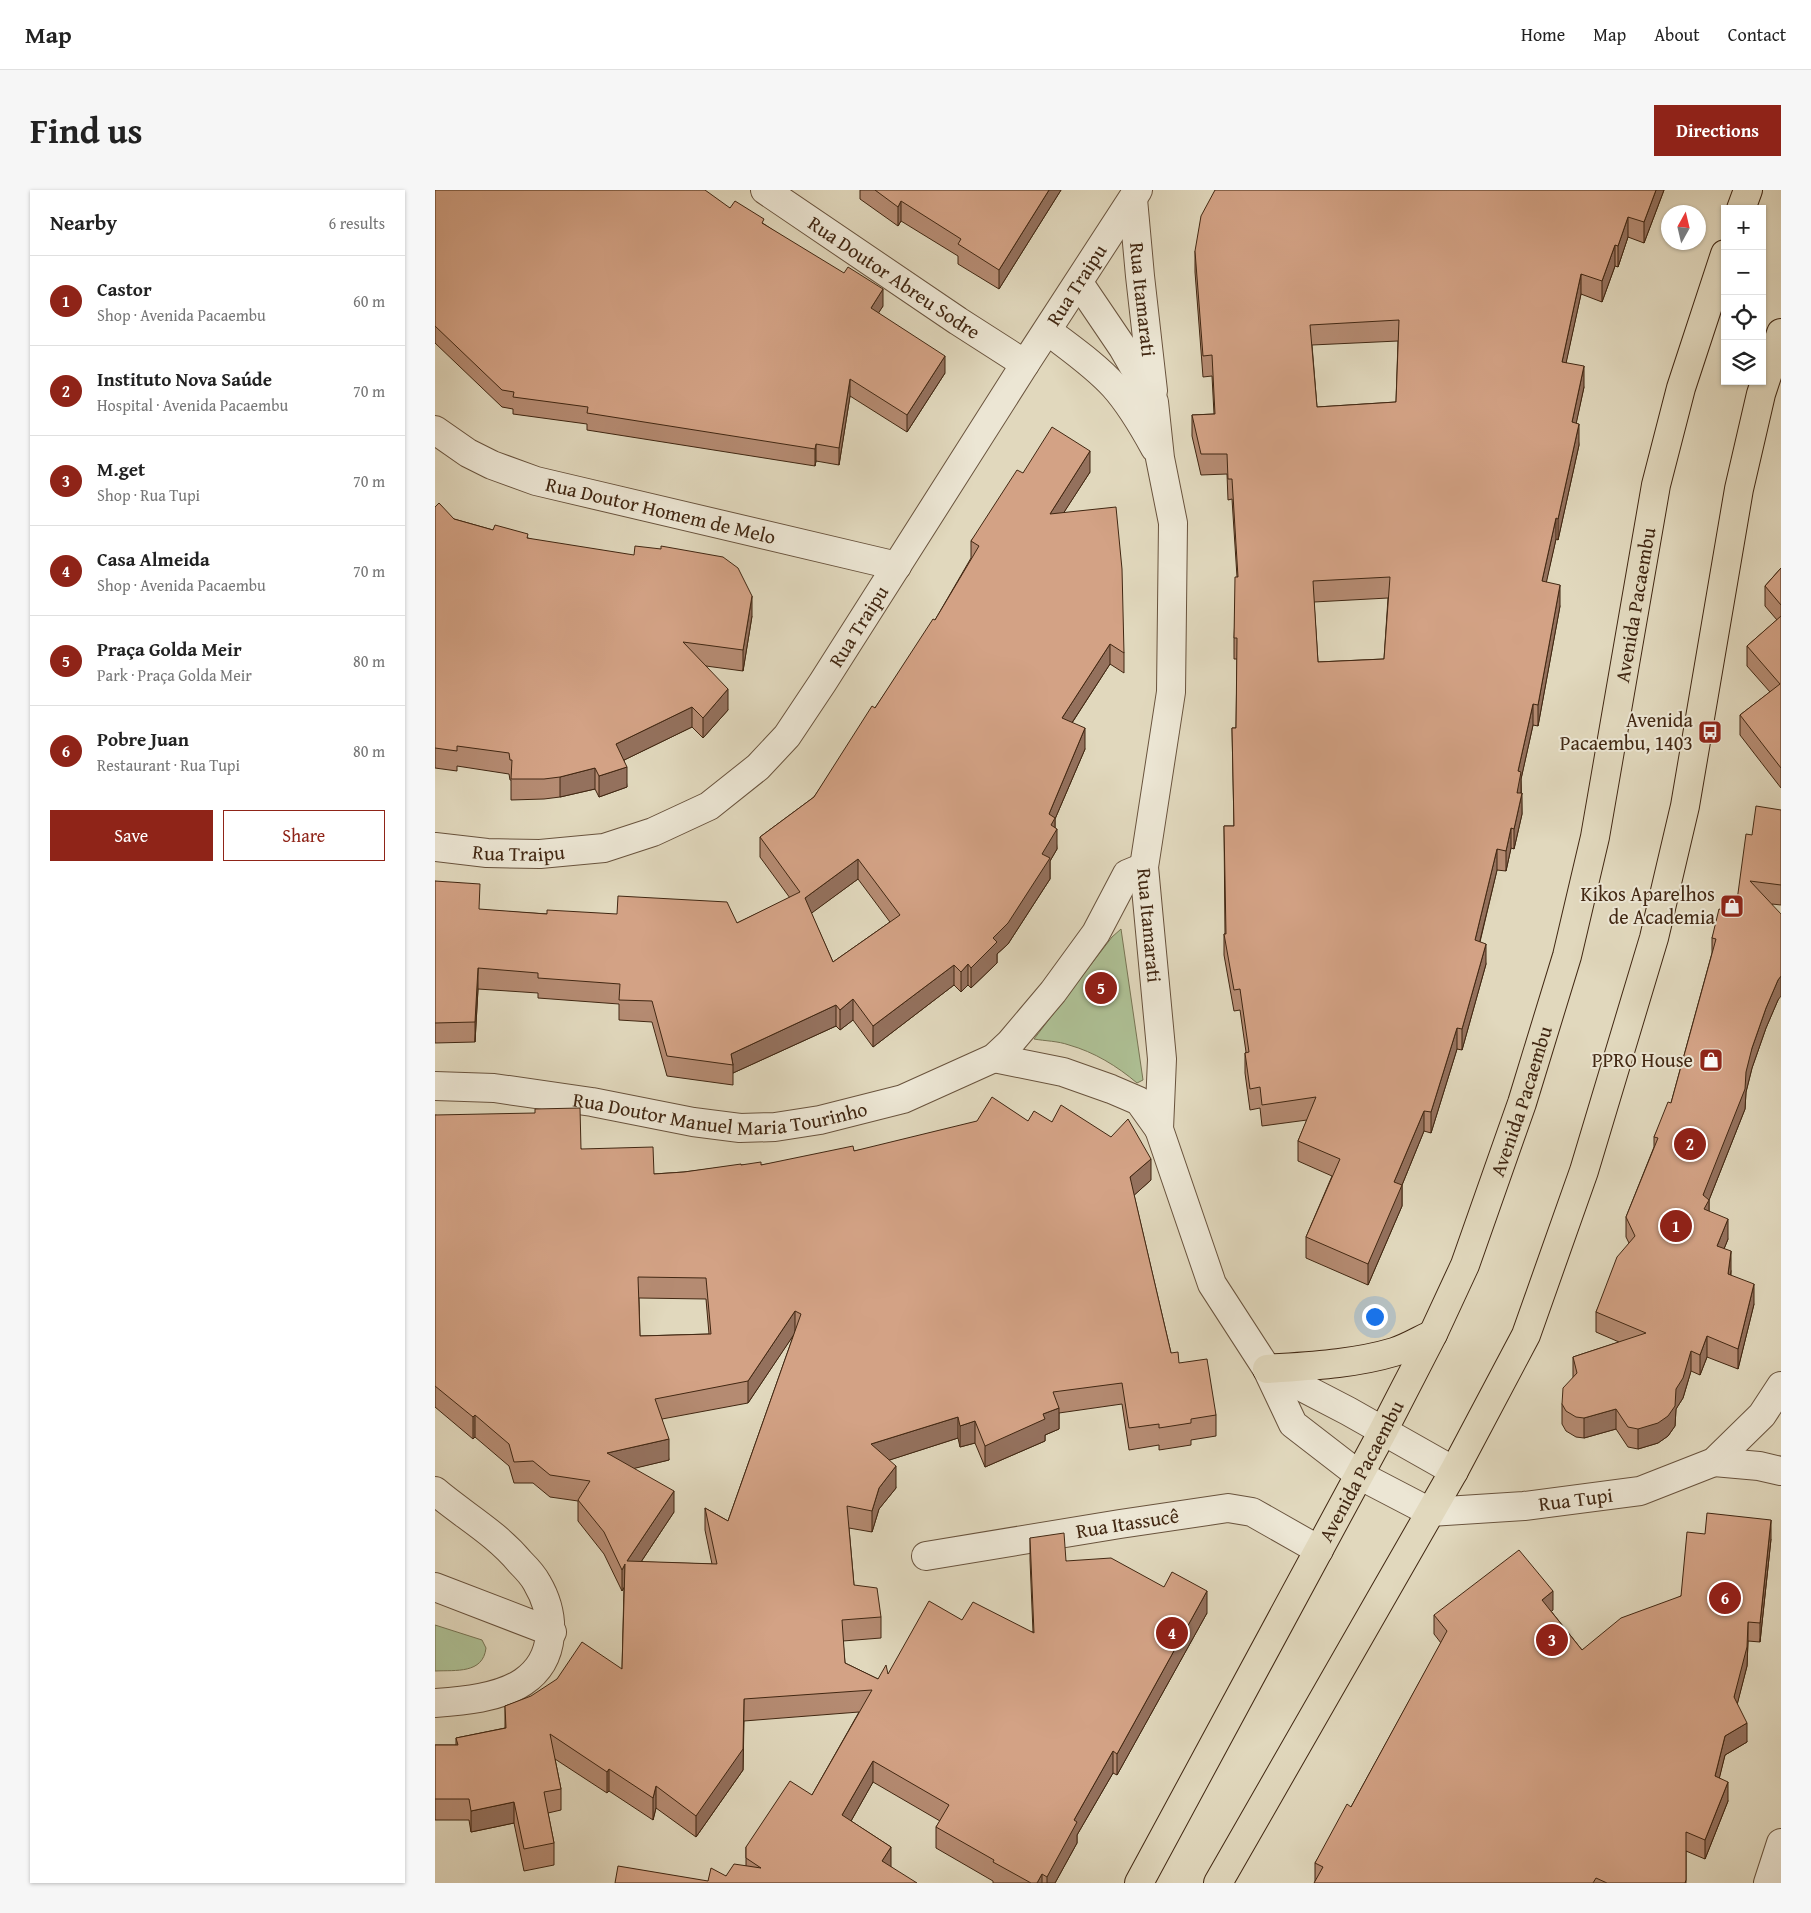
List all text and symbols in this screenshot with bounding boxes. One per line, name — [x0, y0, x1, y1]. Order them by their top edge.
text: Map — [25, 17, 72, 52]
text: Home — [1521, 21, 1565, 48]
text: Map — [1593, 21, 1626, 48]
text: About — [1654, 21, 1700, 48]
text: Contact — [1728, 21, 1786, 48]
text: Find us — [30, 105, 143, 156]
button: Directions — [1654, 105, 1781, 156]
north arrow — [1661, 205, 1706, 250]
map controls — [1721, 205, 1766, 385]
button: + — [1721, 205, 1766, 250]
text: Nearby — [50, 207, 117, 238]
street label: Rua Doutor Abreu Sodre — [802, 208, 986, 346]
text: 6 results — [328, 211, 385, 235]
street label: Rua Traipu — [1039, 238, 1113, 331]
street label: Rua Itamarati — [1123, 241, 1164, 359]
button: − — [1721, 250, 1766, 295]
text: Castor — [97, 275, 152, 303]
text: 1 — [62, 289, 70, 313]
text: 60 m — [353, 289, 385, 313]
button: locate — [1721, 295, 1766, 340]
text: Shop · Avenida Pacaembu — [97, 303, 266, 327]
button: layers — [1721, 340, 1766, 385]
text: Instituto Nova Saúde — [97, 365, 272, 393]
text: 2 — [62, 379, 70, 403]
text: 70 m — [353, 379, 385, 403]
text: Hospital · Avenida Pacaembu — [97, 393, 288, 417]
text: M.get — [97, 455, 145, 483]
text: 3 — [62, 469, 70, 493]
text: 70 m — [353, 469, 385, 493]
street label: Rua Doutor Homem de Melo — [543, 469, 779, 551]
text: Shop · Rua Tupi — [97, 483, 200, 507]
street label: Avenida Pacaembu — [1607, 525, 1662, 685]
text: Casa Almeida — [97, 545, 210, 573]
text: 4 — [62, 559, 70, 583]
text: 70 m — [353, 559, 385, 583]
text: Shop · Avenida Pacaembu — [97, 573, 266, 597]
street label: Rua Traipu — [821, 579, 895, 673]
text: Praça Golda Meir — [97, 635, 242, 663]
text: 5 — [62, 649, 70, 673]
text: 80 m — [353, 649, 385, 673]
text: Park · Praça Golda Meir — [97, 663, 252, 687]
place label: Avenida Pacaembu, 1403 — [1560, 705, 1694, 757]
bus stop icon: Avenida Pacaembu, 1403 — [1697, 719, 1723, 745]
text: Pobre Juan — [97, 725, 189, 753]
text: 6 — [62, 739, 70, 763]
text: 80 m — [353, 739, 385, 763]
text: Restaurant · Rua Tupi — [97, 753, 240, 777]
button: Save — [50, 810, 213, 861]
button: Share — [223, 810, 385, 861]
street label: Rua Traipu — [471, 836, 566, 868]
street label: Rua Itamarati — [1130, 867, 1170, 984]
place label: Kikos Aparelhos de Academia — [1581, 879, 1716, 931]
shop icon: Kikos Aparelhos de Academia — [1719, 893, 1745, 919]
pin: 5 — [1085, 969, 1117, 1007]
street label: Avenida Pacaembu — [1482, 1022, 1559, 1180]
place label: PPRO House — [1592, 1045, 1693, 1074]
shop icon: PPRO House — [1698, 1047, 1724, 1073]
street label: Rua Doutor Manuel Maria Tourinho — [571, 1084, 870, 1142]
pin: 2 — [1674, 1125, 1706, 1163]
pin: 1 — [1660, 1207, 1692, 1245]
your location — [1362, 1304, 1388, 1330]
street label: Avenida Pacaembu — [1311, 1395, 1411, 1547]
street label: Rua Tupi — [1537, 1480, 1615, 1518]
street label: Rua Itassucê — [1074, 1500, 1181, 1545]
pin: 6 — [1709, 1579, 1741, 1617]
pin: 4 — [1156, 1614, 1188, 1652]
pin: 3 — [1536, 1621, 1568, 1659]

